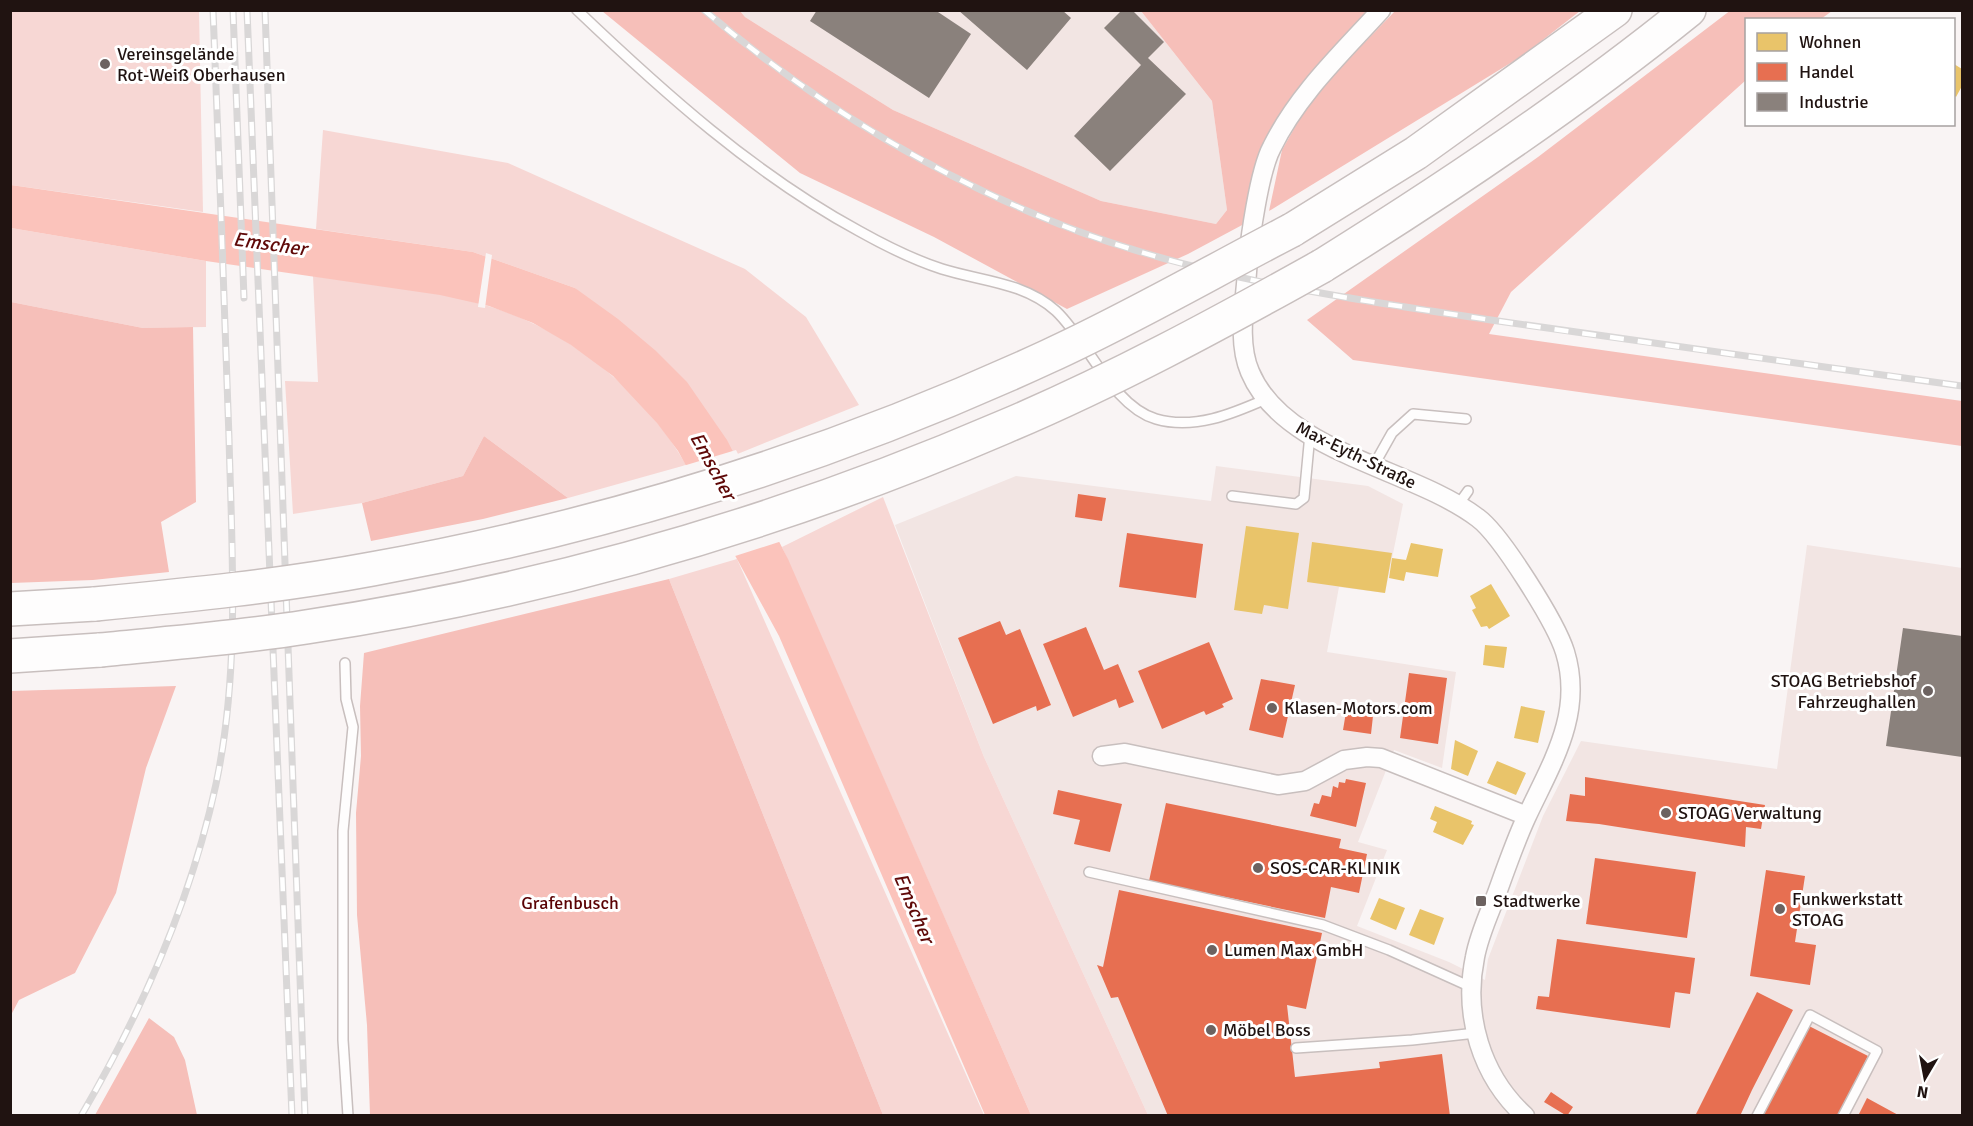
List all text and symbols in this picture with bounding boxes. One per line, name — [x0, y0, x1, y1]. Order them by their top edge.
legend — [1745, 18, 1955, 126]
text: Wohnen — [1799, 31, 1861, 53]
place label: Vereinsgelände Rot-Weiß Oberhausen — [117, 43, 285, 86]
marker: Vereinsgelände Rot-Weiß Oberhausen — [98, 57, 112, 71]
text: Handel — [1799, 61, 1854, 83]
text: Industrie — [1799, 91, 1869, 113]
water label: Emscher — [232, 226, 311, 262]
street label: Max-Eyth-Straße — [1292, 416, 1420, 494]
water label: Emscher — [684, 428, 743, 507]
place label: STOAG Betriebshof Fahrzeughallen — [1771, 670, 1917, 713]
marker: STOAG Betriebshof Fahrzeughallen — [1921, 684, 1935, 698]
place label: Klasen-Motors.com — [1284, 697, 1433, 719]
marker: Klasen-Motors.com — [1265, 701, 1279, 715]
place label: STOAG Verwaltung — [1678, 802, 1822, 824]
marker: STOAG Verwaltung — [1659, 806, 1673, 820]
place label: SOS-CAR-KLINIK — [1270, 857, 1401, 879]
marker: SOS-CAR-KLINIK — [1251, 861, 1265, 875]
water label: Emscher — [888, 869, 941, 949]
place label: Funkwerkstatt STOAG — [1792, 888, 1903, 931]
place label: Stadtwerke — [1493, 890, 1580, 912]
park label: Grafenbusch — [521, 892, 619, 914]
marker: Stadtwerke — [1474, 894, 1488, 908]
marker: Funkwerkstatt STOAG — [1773, 902, 1787, 916]
place label: Lumen Max GmbH — [1224, 939, 1363, 961]
marker: Lumen Max GmbH — [1205, 943, 1219, 957]
place label: Möbel Boss — [1223, 1019, 1311, 1041]
marker: Möbel Boss — [1204, 1023, 1218, 1037]
north arrow — [1895, 1048, 1955, 1108]
text: N — [1915, 1081, 1930, 1103]

